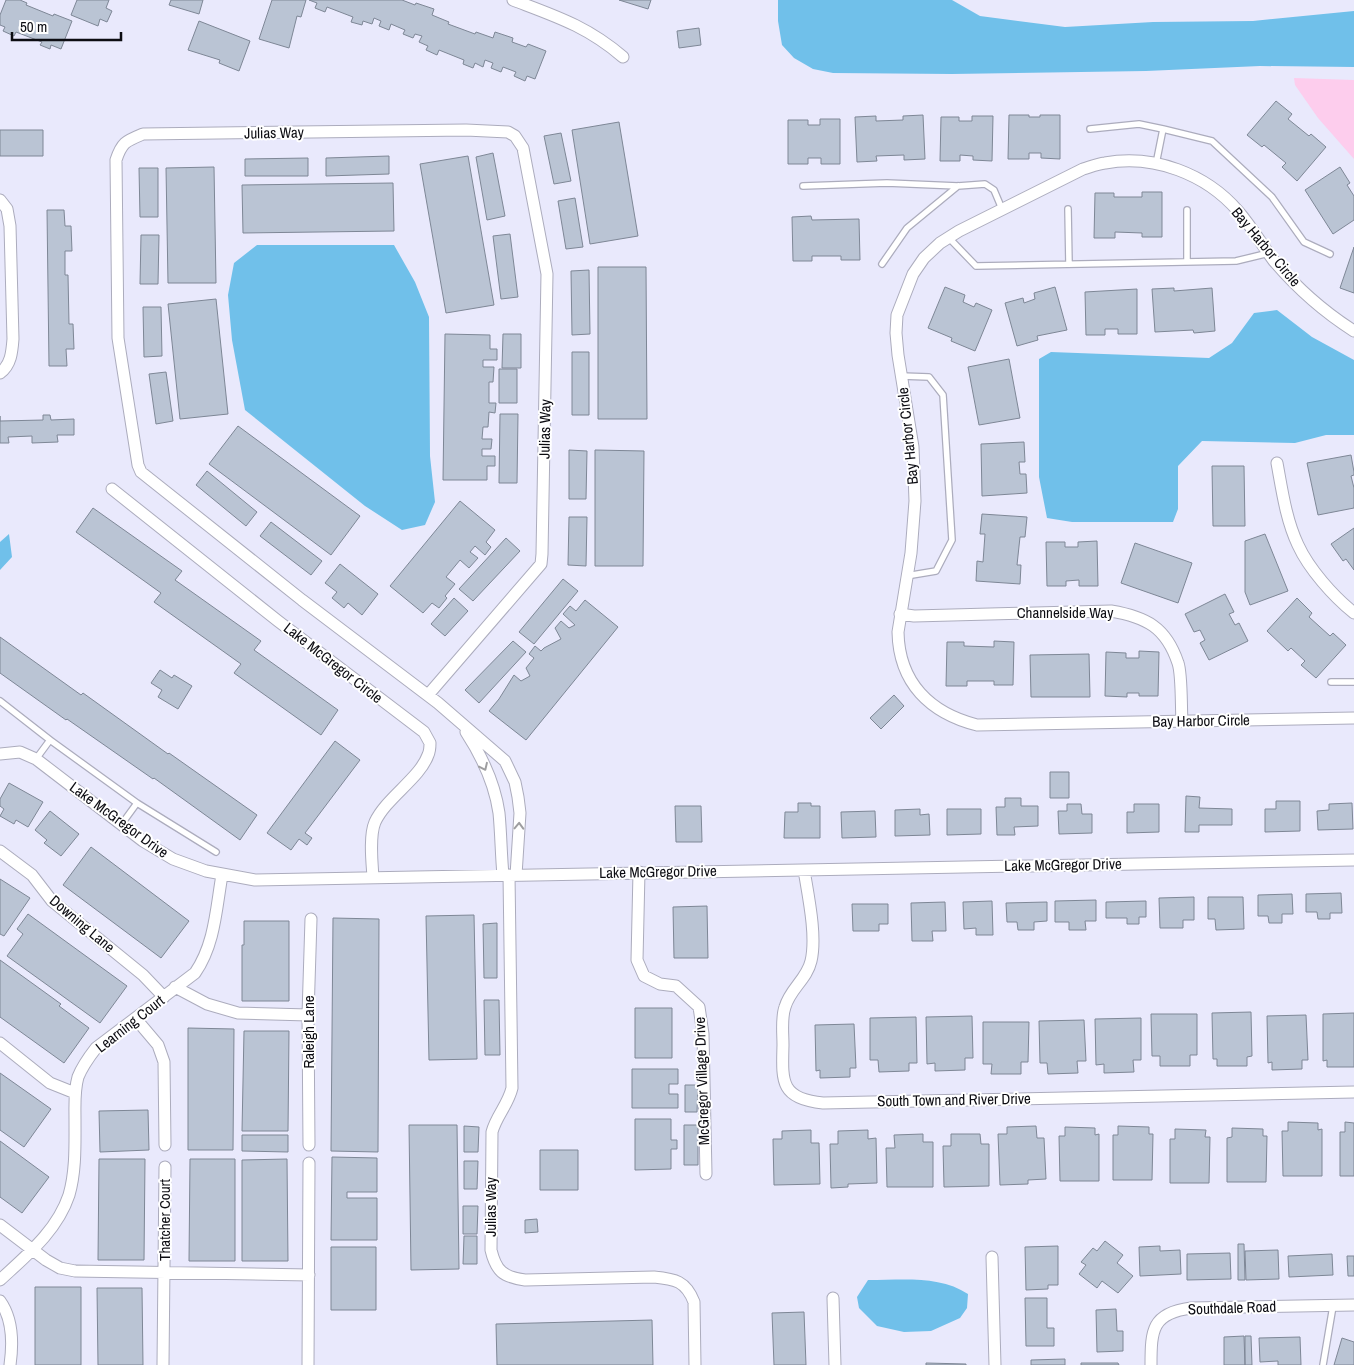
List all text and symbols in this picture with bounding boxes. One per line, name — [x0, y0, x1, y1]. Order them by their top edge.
scale bar — [12, 10, 121, 42]
text: 50 m — [20, 16, 47, 37]
street label: Julias Way — [244, 121, 305, 144]
street label: Bay Harbor Circle — [1227, 202, 1306, 291]
street label: Bay Harbor Circle — [892, 386, 923, 486]
street label: Julias Way — [533, 398, 556, 459]
street label: Channelside Way — [1017, 602, 1114, 623]
street label: Lake McGregor Circle — [279, 617, 387, 708]
street label: Bay Harbor Circle — [1152, 709, 1250, 732]
one-way arrow — [478, 762, 488, 771]
street label: Lake McGregor Drive — [66, 777, 173, 863]
one-way arrow — [514, 822, 524, 830]
street label: Lake McGregor Drive — [1004, 853, 1122, 876]
street label: Lake McGregor Drive — [599, 860, 717, 883]
street label: Downing Lane — [45, 890, 120, 957]
street label: Learning Court — [91, 990, 169, 1057]
street label: Raleigh Lane — [298, 995, 319, 1069]
street label: McGregor Village Drive — [689, 1016, 714, 1145]
street label: South Town and River Drive — [877, 1088, 1031, 1111]
street label: Julias Way — [480, 1176, 501, 1237]
street label: Thatcher Court — [154, 1178, 175, 1261]
street label: Southdale Road — [1188, 1295, 1276, 1320]

